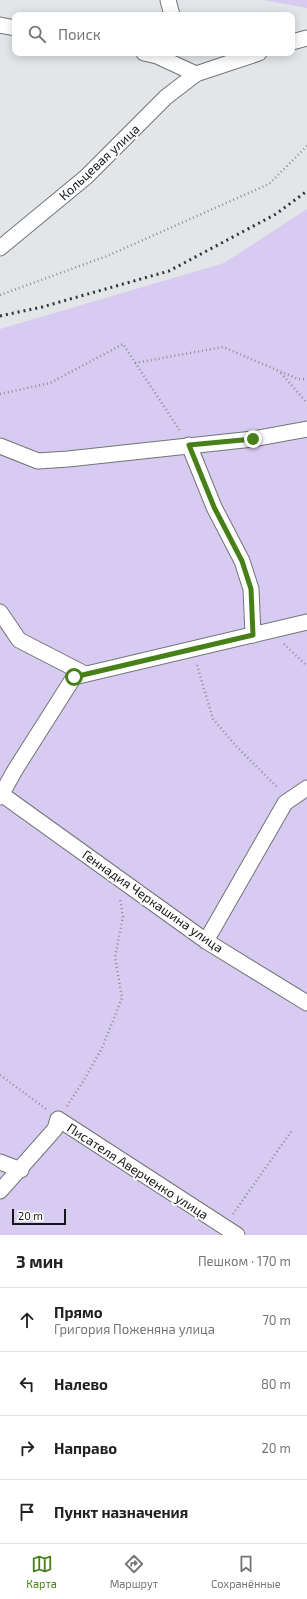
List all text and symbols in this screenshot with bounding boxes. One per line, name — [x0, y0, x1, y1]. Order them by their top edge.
search box — [12, 12, 295, 56]
icon: search — [26, 23, 48, 45]
text: Поиск — [58, 25, 101, 43]
street label: Кольцевая улица — [55, 121, 143, 203]
route end — [244, 430, 262, 448]
route start — [65, 668, 83, 686]
street label: Геннадия Черкашина улица — [80, 846, 226, 956]
street label: Писателя Аверченко улица — [64, 1119, 212, 1223]
scale bar — [12, 1207, 66, 1226]
text: 20 m — [18, 1209, 43, 1222]
text: 3 мин — [16, 1251, 63, 1271]
text: Пешком · 170 m — [198, 1253, 291, 1269]
text: Прямо — [54, 1303, 103, 1321]
icon: ahead — [16, 1309, 38, 1331]
text: 70 m — [262, 1312, 291, 1328]
text: Григория Поженяна улица — [54, 1321, 215, 1337]
icon: left — [16, 1373, 38, 1395]
text: Налево — [54, 1375, 108, 1393]
text: 80 m — [261, 1376, 291, 1392]
icon: right — [16, 1437, 38, 1459]
text: Направо — [54, 1439, 117, 1457]
text: 20 m — [262, 1440, 291, 1456]
icon: arrive — [16, 1501, 38, 1523]
text: Пункт назначения — [54, 1503, 188, 1521]
tab: Карта — [26, 1553, 57, 1590]
tab: Маршрут — [110, 1553, 158, 1590]
tab: Сохранённые — [211, 1553, 281, 1590]

